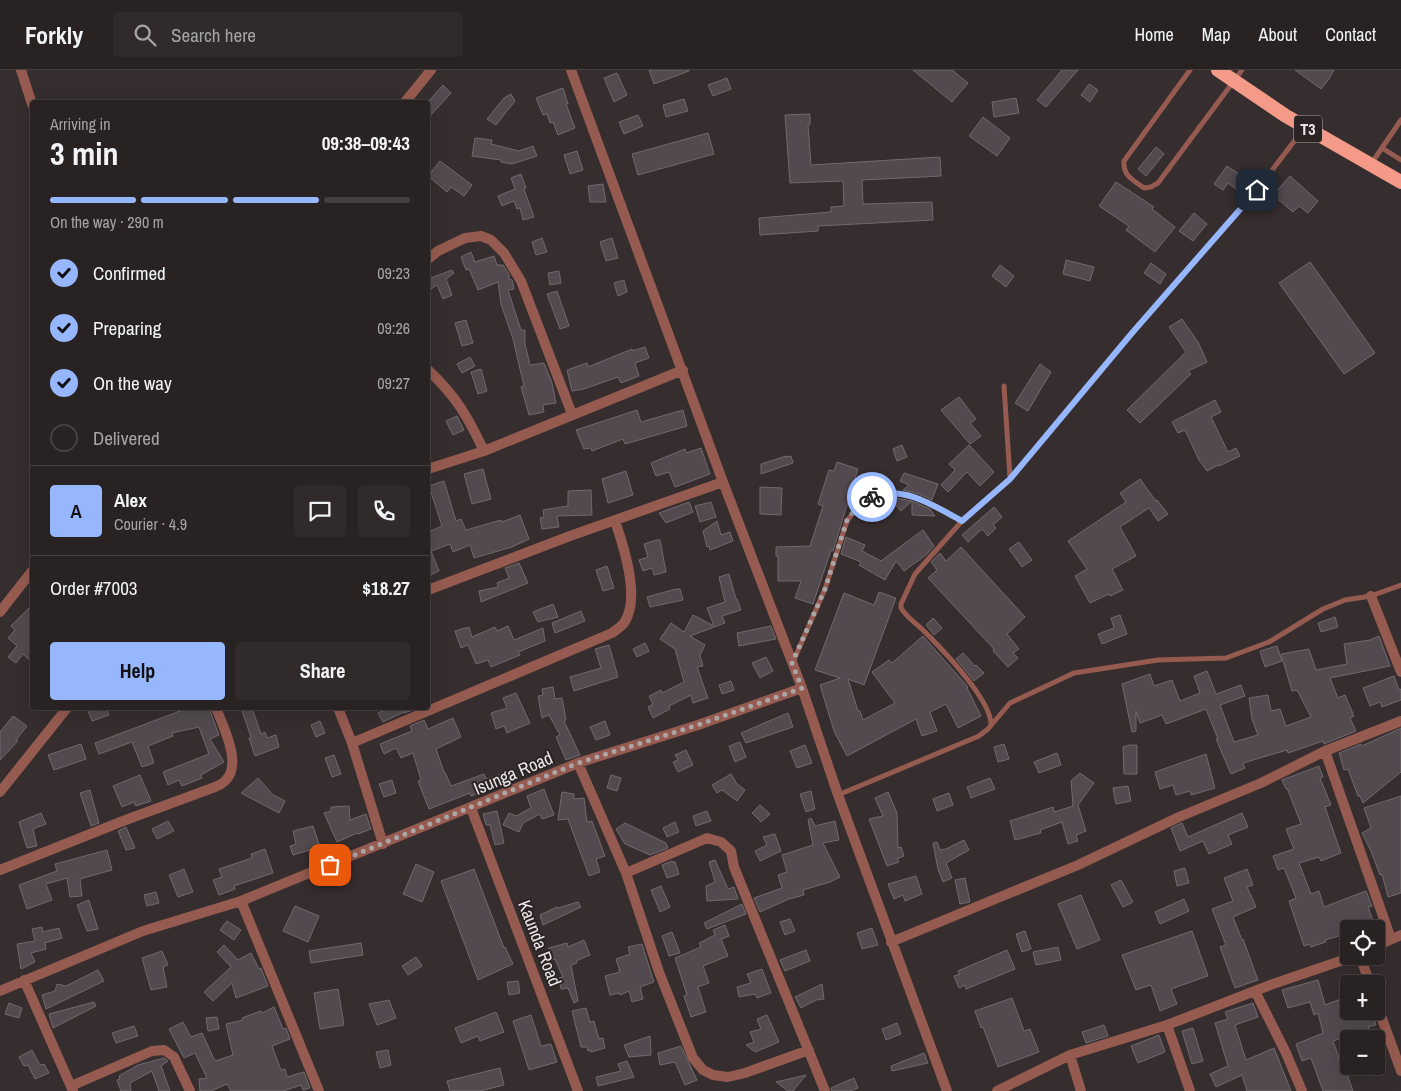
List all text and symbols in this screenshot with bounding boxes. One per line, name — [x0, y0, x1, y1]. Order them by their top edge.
search box — [113, 12, 463, 57]
text: Forkly — [25, 19, 83, 51]
icon: search — [131, 21, 159, 49]
text: Search here — [171, 22, 256, 48]
text: Home — [1134, 22, 1174, 47]
text: Map — [1202, 22, 1231, 47]
text: About — [1259, 22, 1297, 47]
text: Contact — [1325, 22, 1376, 47]
text: Arriving in — [50, 113, 111, 135]
road number: T3 — [1294, 116, 1322, 142]
text: 09:38–09:43 — [322, 130, 410, 156]
text: 3 min — [50, 132, 119, 175]
pin — [1236, 169, 1278, 211]
icon: home — [1243, 176, 1271, 204]
text: On the way · 290 m — [50, 211, 164, 233]
icon: check — [50, 259, 78, 287]
text: Confirmed — [93, 260, 166, 286]
text: 09:23 — [377, 262, 410, 284]
icon: check — [50, 314, 78, 342]
text: Preparing — [93, 315, 161, 341]
text: 09:26 — [377, 317, 410, 339]
icon: check — [50, 369, 78, 397]
text: On the way — [93, 370, 172, 396]
text: 09:27 — [377, 372, 410, 394]
text: Delivered — [93, 425, 160, 451]
courier — [847, 472, 897, 522]
icon: bike — [858, 483, 886, 511]
button: chat — [294, 485, 346, 537]
button: phone — [358, 485, 410, 537]
text: Alex — [114, 487, 147, 513]
text: A — [70, 498, 82, 524]
text: Courier · 4.9 — [114, 513, 187, 535]
text: Order #7003 — [50, 575, 137, 601]
text: $18.27 — [362, 575, 410, 601]
button: Help — [50, 642, 225, 700]
button: Share — [235, 642, 410, 700]
street label: Isunga Road — [470, 745, 556, 801]
pin — [309, 844, 351, 886]
icon: bag — [316, 851, 344, 879]
street label: Kaunda Road — [512, 896, 568, 990]
map controls — [1340, 920, 1385, 1075]
button: locate — [1340, 920, 1385, 965]
button: + — [1340, 975, 1385, 1020]
button: − — [1340, 1030, 1385, 1075]

